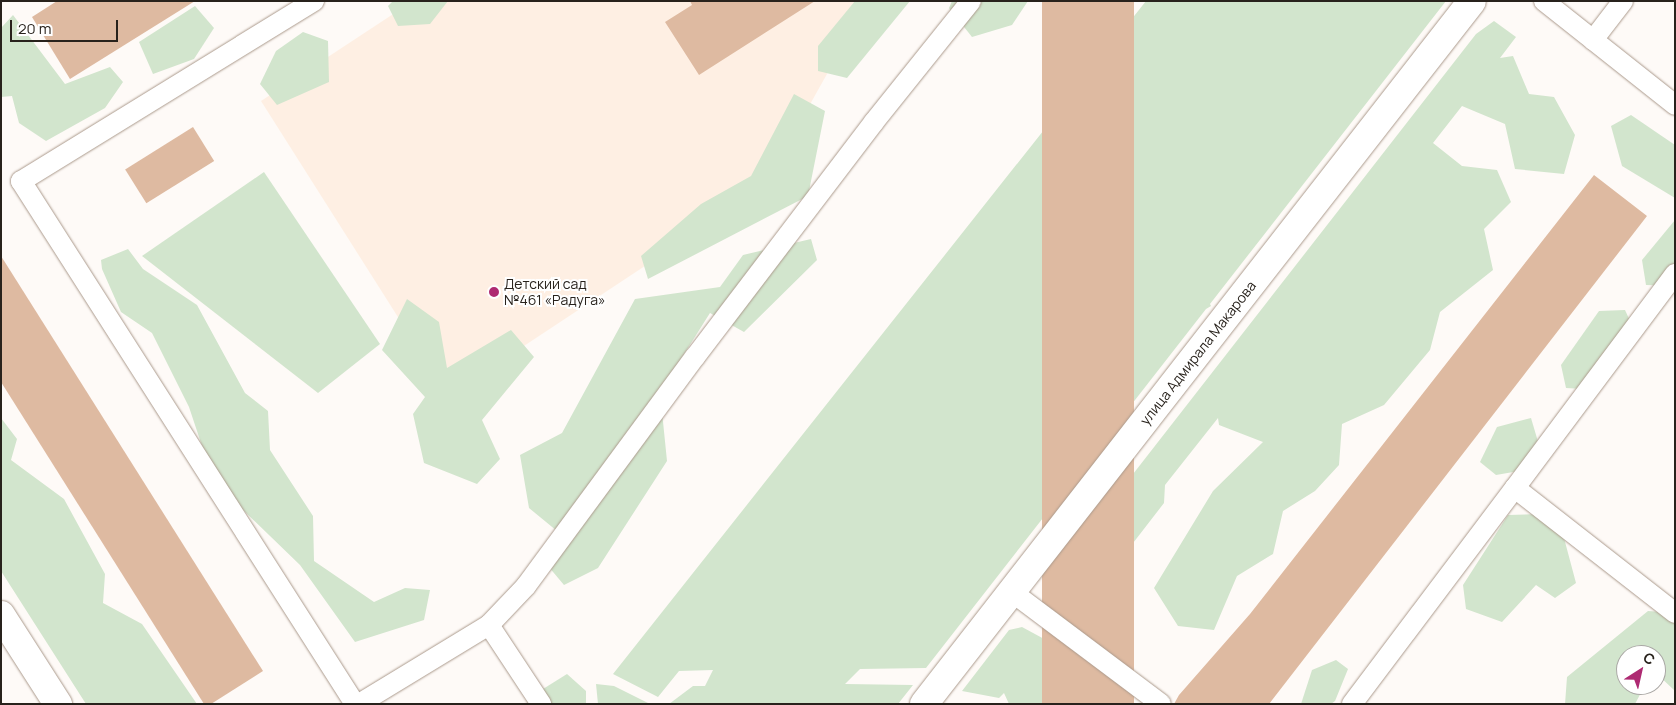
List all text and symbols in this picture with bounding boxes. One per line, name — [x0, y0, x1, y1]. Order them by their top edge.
scale bar — [12, 10, 120, 42]
text: 20 m — [18, 18, 51, 39]
place label: Детский сад №461 «Радуга» — [504, 276, 605, 308]
street label: улица Адмирала Макарова — [1137, 278, 1259, 428]
marker: Детский сад №461 «Радуга» — [488, 286, 500, 298]
north arrow — [1616, 645, 1666, 695]
text: С — [1640, 647, 1659, 669]

